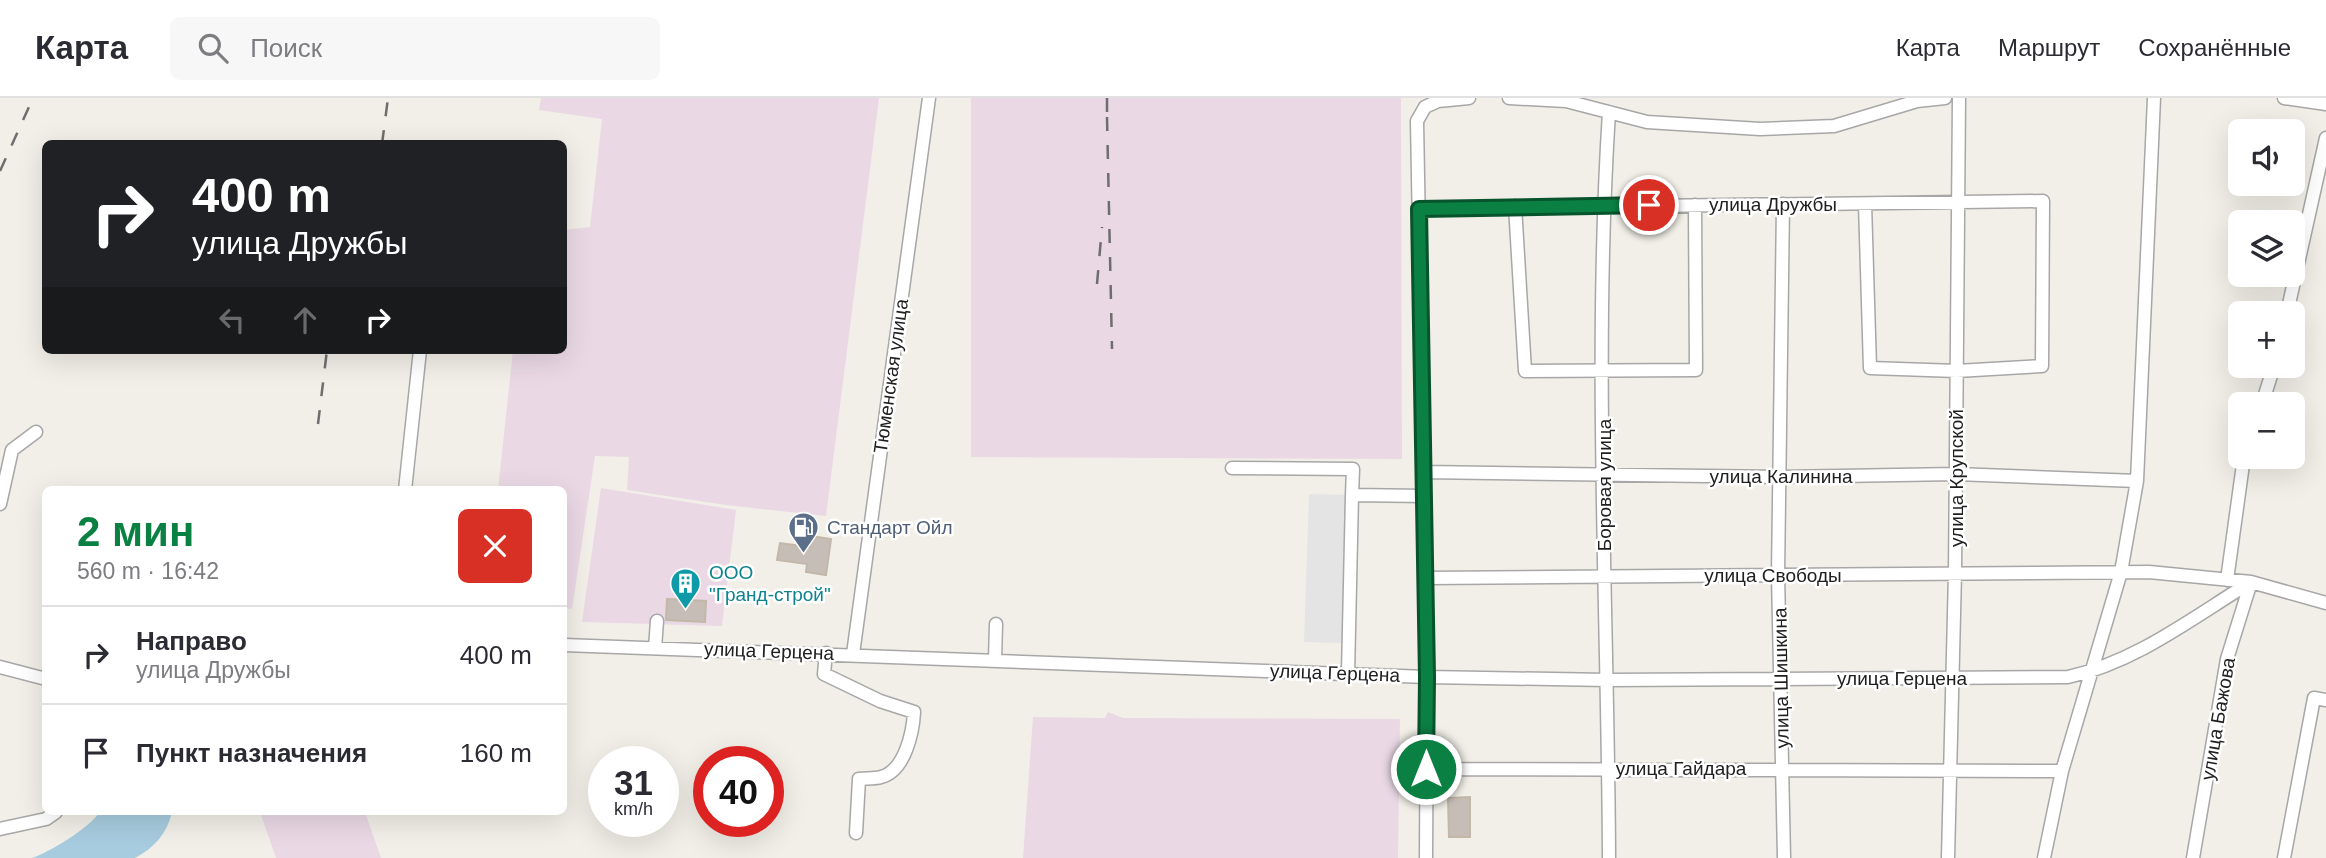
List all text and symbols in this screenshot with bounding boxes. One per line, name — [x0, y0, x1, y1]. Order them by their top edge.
search box — [170, 17, 660, 80]
text: Карта — [35, 29, 128, 66]
icon: search — [194, 29, 232, 67]
text: Поиск — [250, 33, 322, 63]
text: Карта — [1896, 34, 1960, 61]
text: Маршрут — [1998, 34, 2100, 61]
text: Сохранённые — [2138, 34, 2291, 61]
map controls — [2228, 119, 2305, 469]
button: sound — [2228, 119, 2305, 196]
icon: right — [77, 168, 168, 259]
text: 400 m — [192, 168, 331, 222]
pin — [1619, 175, 1679, 235]
icon: arrive — [1630, 186, 1668, 224]
street label: улица Дружбы — [1709, 194, 1837, 215]
button: layers — [2228, 210, 2305, 287]
text: улица Дружбы — [192, 225, 407, 261]
street label: Тюменская улица — [870, 297, 912, 454]
icon: left — [213, 301, 251, 339]
icon: ahead — [286, 301, 324, 339]
icon: right — [359, 301, 397, 339]
button: + — [2228, 301, 2305, 378]
button: − — [2228, 392, 2305, 469]
street label: улица Крупской — [1946, 409, 1967, 547]
street label: Боровая улица — [1594, 418, 1615, 551]
street label: улица Калинина — [1709, 466, 1853, 487]
text: 2 мин — [77, 508, 194, 555]
button: close — [458, 509, 532, 583]
fuel station icon: Стандарт Ойл — [787, 510, 821, 554]
place label: Стандарт Ойл — [827, 517, 953, 538]
text: 560 m · 16:42 — [77, 558, 219, 584]
place label: ООО "Гранд-строй" — [709, 562, 831, 605]
street label: улица Свободы — [1704, 565, 1842, 586]
building icon: ООО "Гранд-строй" — [669, 566, 703, 610]
street label: улица Шишкина — [1769, 607, 1793, 749]
text: Направо — [136, 626, 247, 656]
icon: right — [77, 636, 115, 674]
street label: улица Герцена — [704, 638, 835, 664]
text: 400 m — [460, 640, 532, 670]
street label: улица Бажова — [2197, 656, 2239, 782]
text: улица Дружбы — [136, 657, 291, 683]
street label: улица Герцена — [1270, 660, 1401, 686]
street label: улица Герцена — [1837, 668, 1967, 689]
position arrow — [1389, 732, 1463, 806]
icon: arrive — [77, 734, 115, 772]
text: Пункт назначения — [136, 738, 367, 768]
text: 160 m — [460, 738, 532, 768]
speed limit sign: 40 — [693, 746, 784, 837]
street label: улица Гайдара — [1616, 758, 1747, 779]
text: 31 — [614, 763, 653, 802]
text: km/h — [614, 799, 653, 819]

